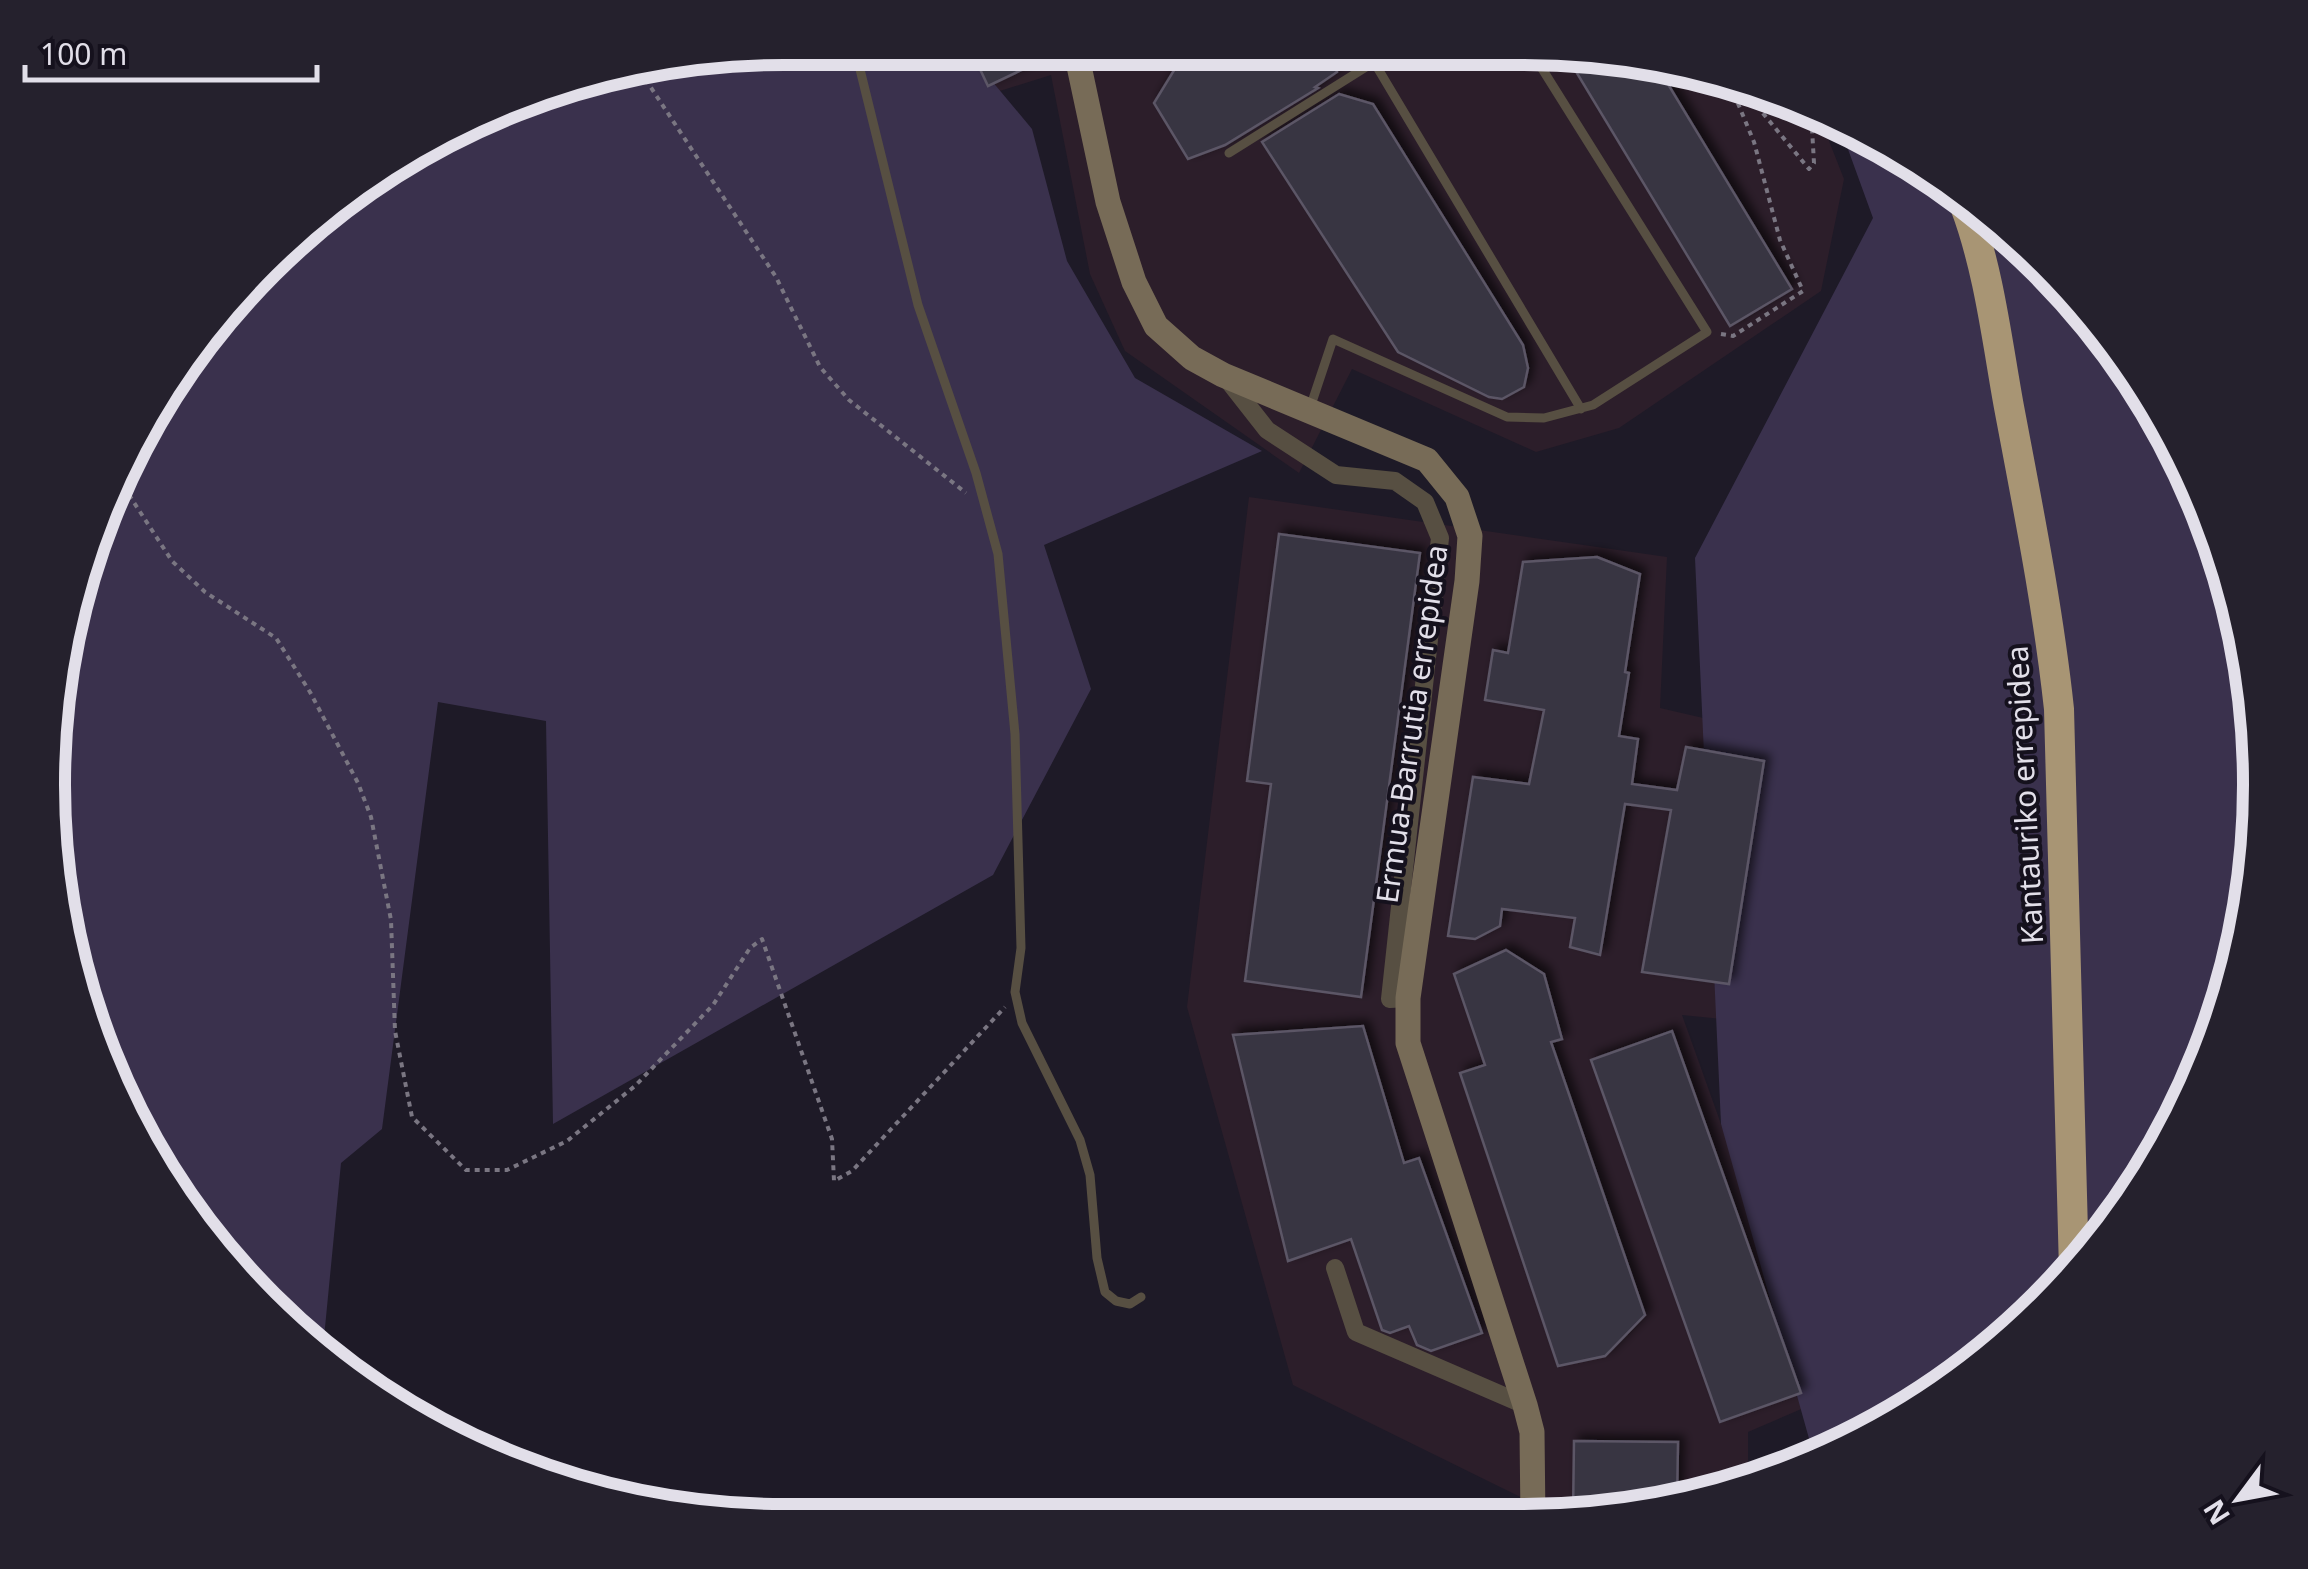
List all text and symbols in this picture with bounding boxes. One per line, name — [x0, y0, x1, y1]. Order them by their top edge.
scale bar — [25, 20, 318, 82]
text: 100 m — [40, 33, 127, 74]
street label: Ermua-Barrutia errepidea — [1366, 542, 1456, 906]
street label: Kantauriko errepidea — [1996, 645, 2052, 945]
north arrow — [2188, 1449, 2288, 1549]
text: N — [2194, 1493, 2238, 1532]

